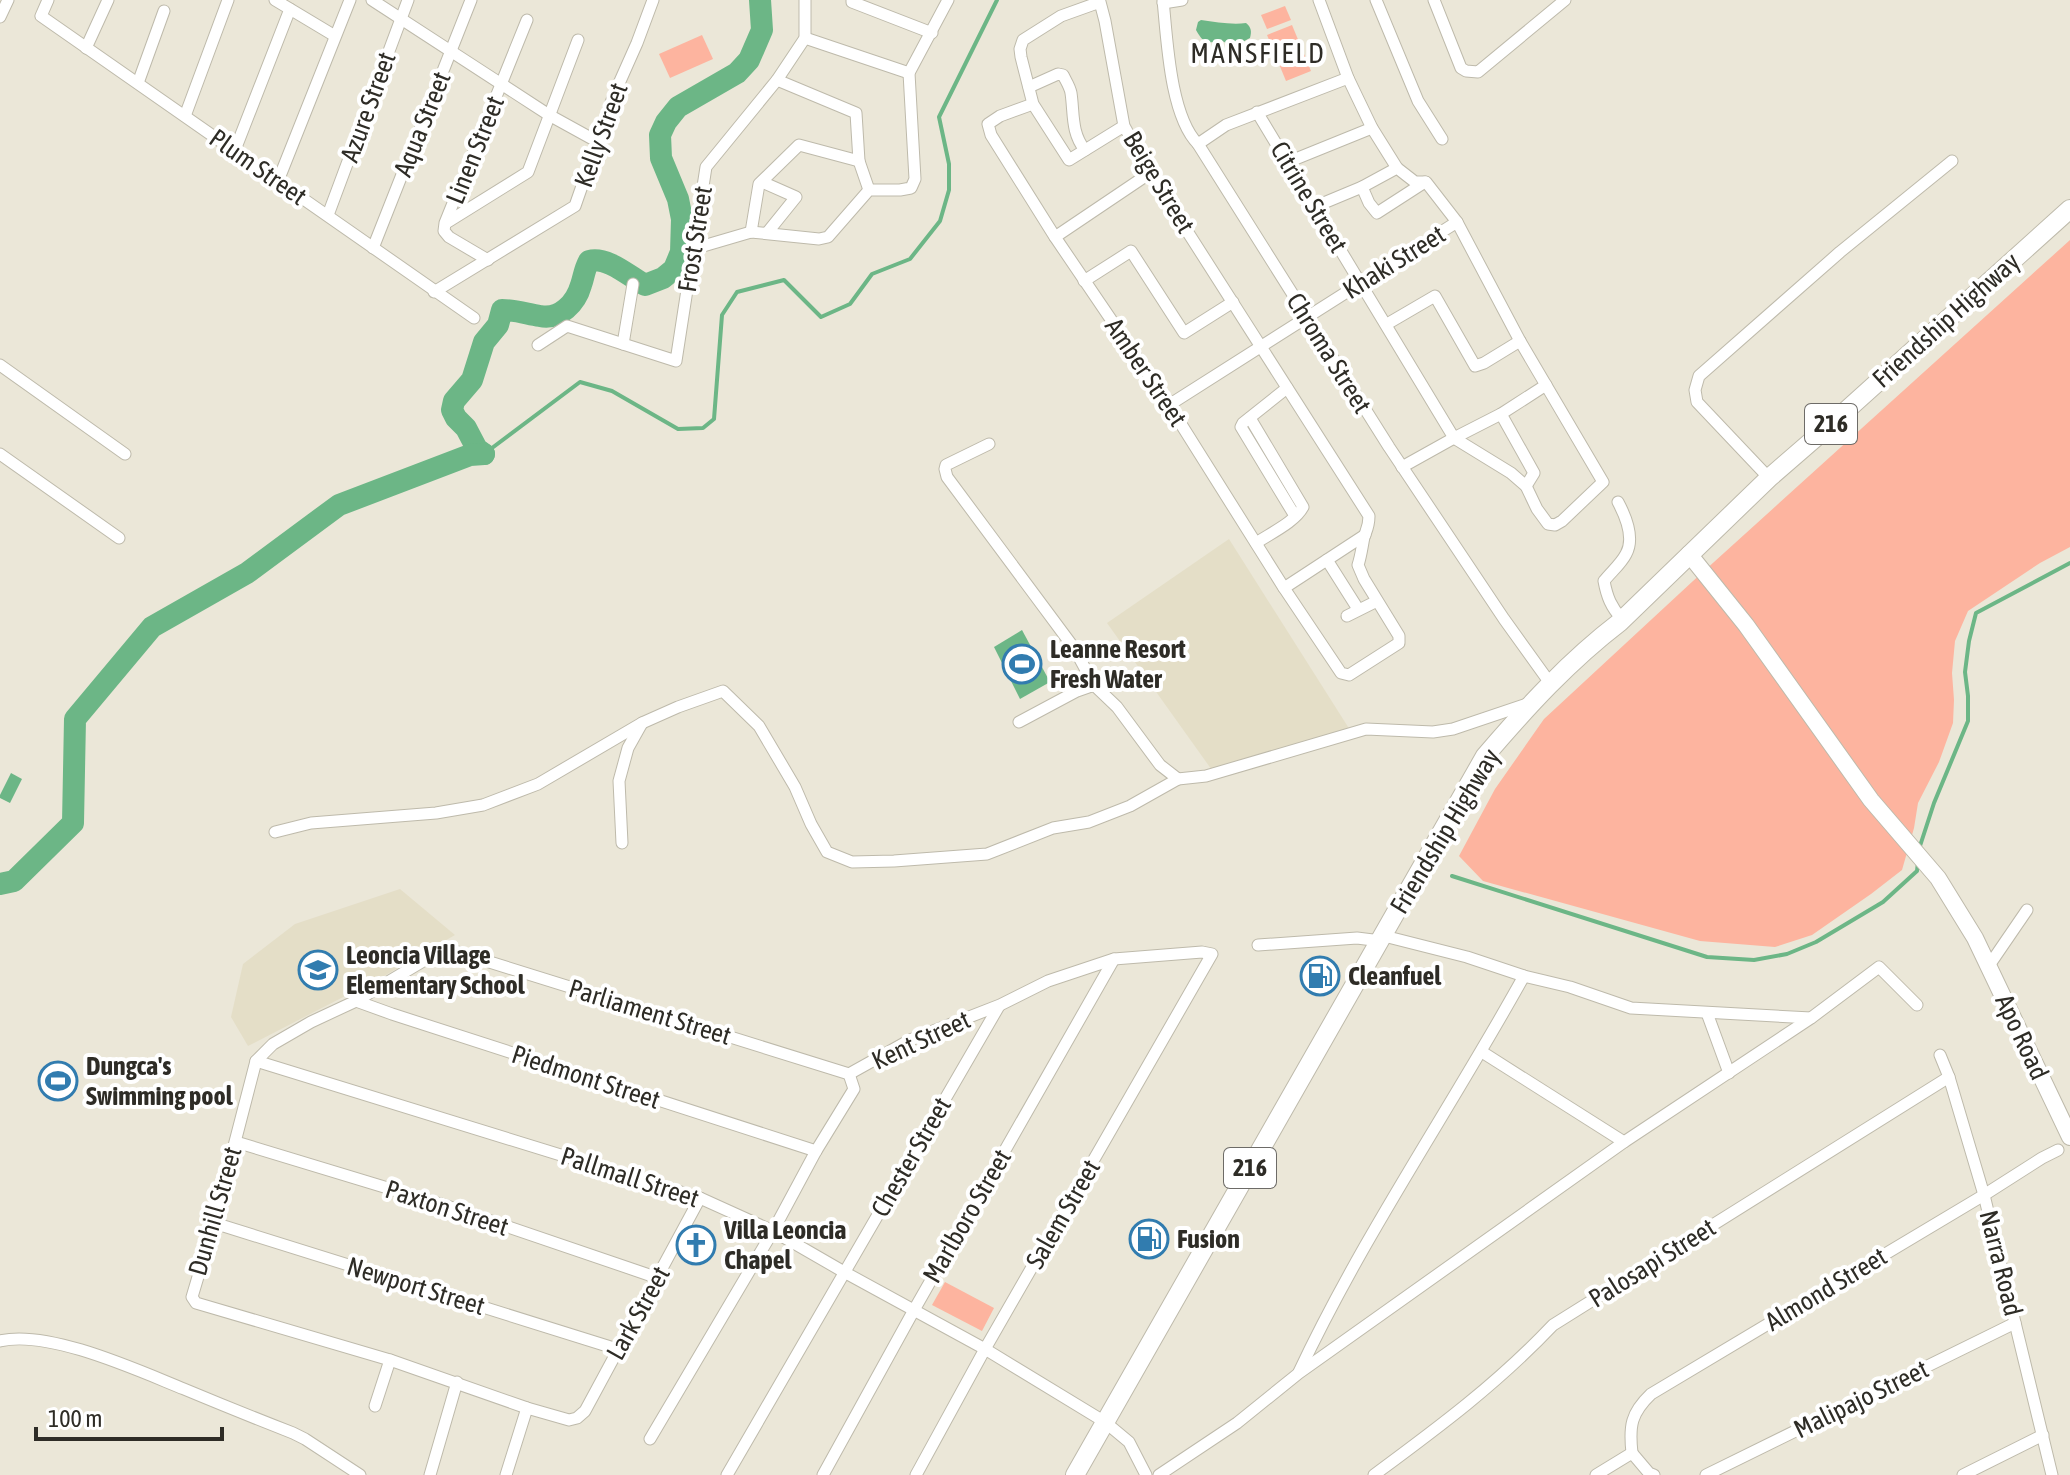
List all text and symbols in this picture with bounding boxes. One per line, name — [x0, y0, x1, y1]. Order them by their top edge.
district label: MANSFIELD — [1190, 37, 1326, 69]
street label: Azure Street — [334, 48, 402, 166]
street label: Aqua Street — [387, 67, 457, 181]
street label: Kelly Street — [568, 79, 634, 191]
street label: Linen Street — [440, 92, 510, 208]
street label: Plum Street — [204, 123, 312, 211]
street label: Beige Street — [1117, 126, 1201, 238]
street label: Citrine Street — [1264, 136, 1354, 258]
street label: Frost Street — [672, 184, 718, 294]
street label: Khaki Street — [1337, 219, 1451, 305]
street label: Friendship Highway — [1866, 246, 2026, 394]
street label: Chroma Street — [1280, 288, 1378, 418]
street label: Amber Street — [1099, 312, 1193, 432]
road number: 216 — [1805, 404, 1857, 444]
place label: Leanne Resort Fresh Water — [1050, 634, 1186, 694]
sports icon: Leanne Resort Fresh Water — [1001, 643, 1043, 685]
street label: Friendship Highway — [1384, 743, 1506, 919]
place label: Leoncia Village Elementary School — [346, 940, 526, 1000]
school or university icon: Leoncia Village Elementary School — [297, 949, 339, 991]
fuel station icon: Cleanfuel — [1299, 955, 1341, 997]
place label: Cleanfuel — [1348, 961, 1442, 991]
street label: Parliament Street — [565, 973, 735, 1051]
street label: Apo Road — [1989, 990, 2055, 1084]
street label: Kent Street — [867, 1004, 975, 1076]
street label: Piedmont Street — [508, 1039, 664, 1115]
place label: Dungca's Swimming pool — [86, 1051, 234, 1111]
sports icon: Dungca's Swimming pool — [37, 1060, 79, 1102]
street label: Chester Street — [865, 1092, 957, 1222]
street label: Pallmall Street — [557, 1141, 703, 1213]
street label: Dunhill Street — [182, 1143, 248, 1279]
street label: Marlboro Street — [917, 1144, 1017, 1288]
road number: 216 — [1224, 1148, 1276, 1188]
street label: Salem Street — [1020, 1154, 1106, 1274]
street label: Paxton Street — [382, 1174, 512, 1242]
street label: Narra Road — [1973, 1207, 2029, 1319]
street label: Palosapi Street — [1583, 1212, 1721, 1314]
place label: Villa Leoncia Chapel — [723, 1215, 846, 1275]
fuel station icon: Fusion — [1128, 1218, 1170, 1260]
church icon: Villa Leoncia Chapel — [675, 1224, 717, 1266]
place label: Fusion — [1177, 1224, 1240, 1254]
street label: Almond Street — [1760, 1241, 1892, 1337]
street label: Newport Street — [343, 1251, 489, 1321]
street label: Lark Street — [600, 1261, 676, 1365]
street label: Malipajo Street — [1789, 1354, 1933, 1444]
scale bar — [36, 1391, 222, 1441]
text: 100 m — [48, 1405, 102, 1432]

